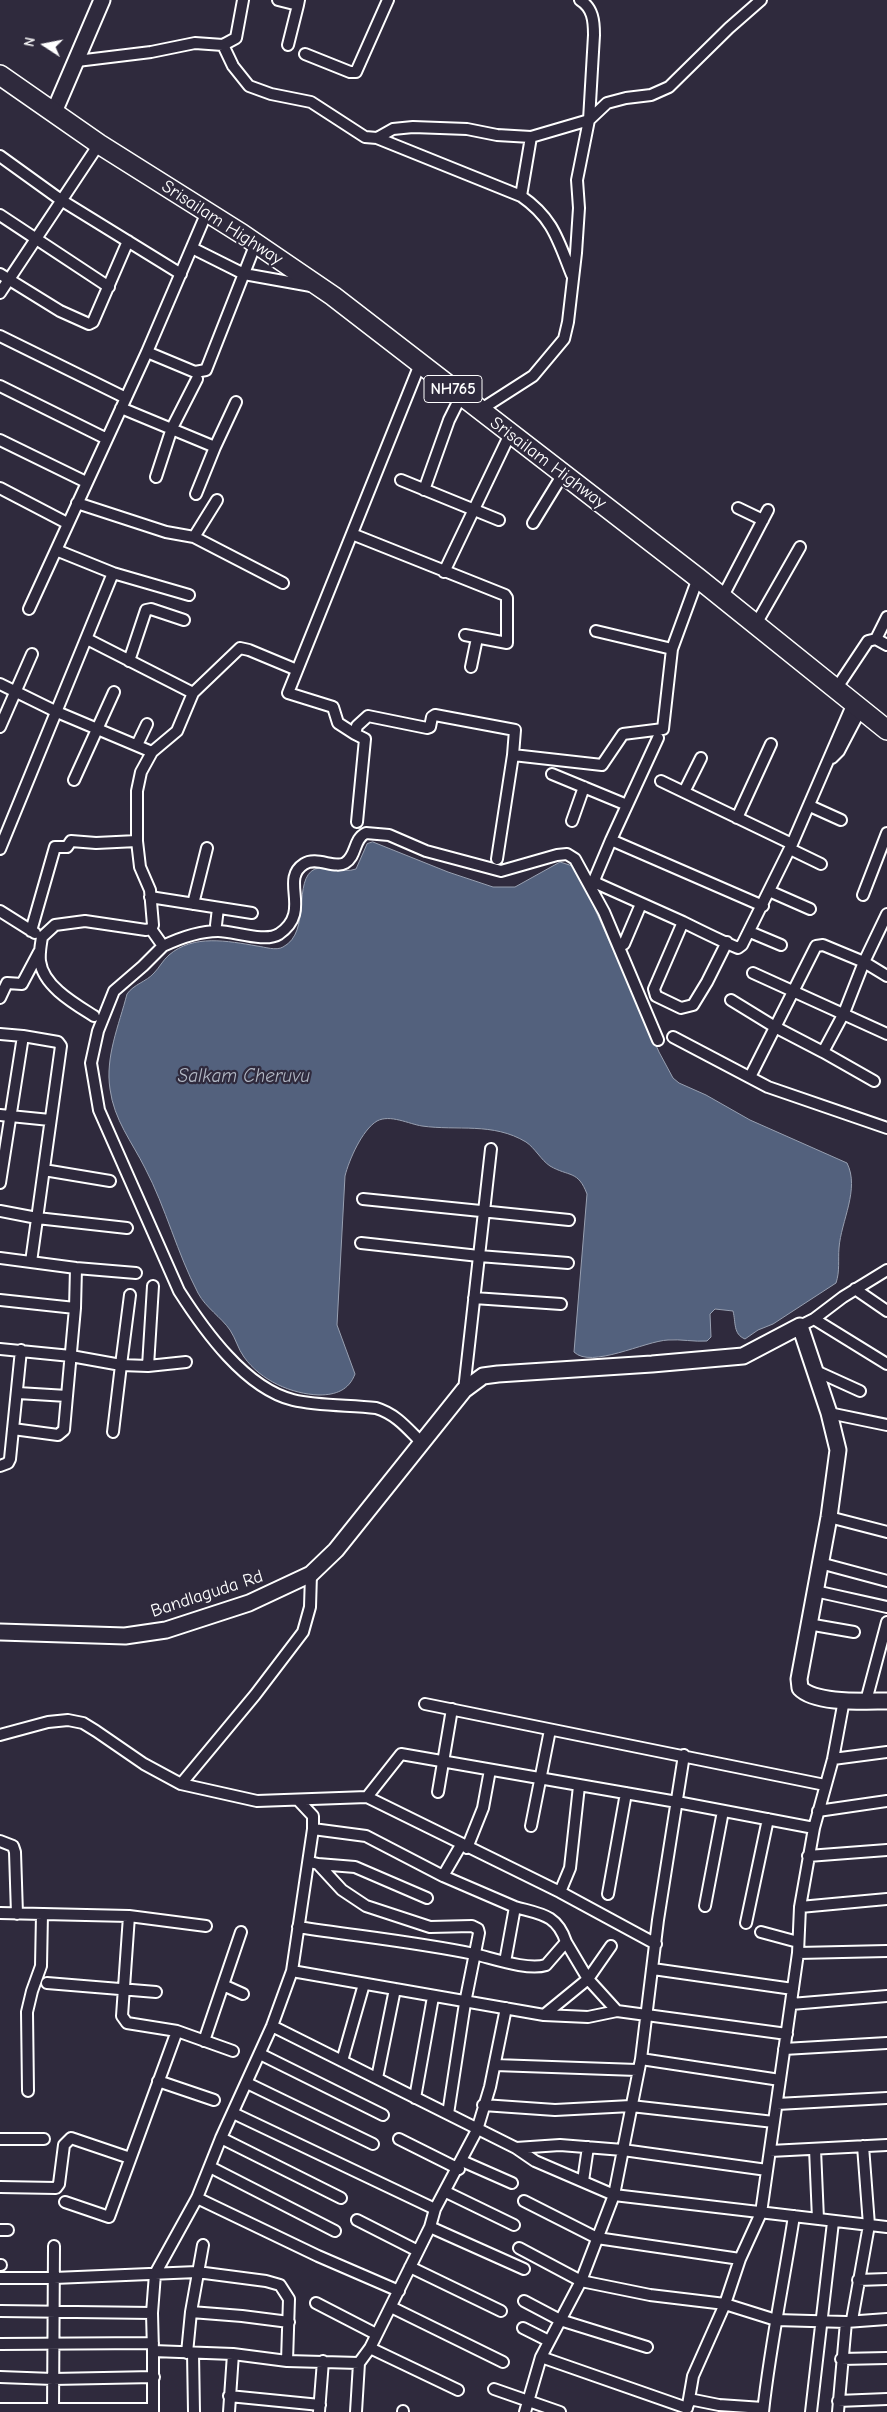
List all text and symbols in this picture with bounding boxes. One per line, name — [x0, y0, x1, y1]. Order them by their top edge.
north arrow — [20, 20, 70, 70]
text: N — [21, 36, 39, 48]
street label: Srisailam Highway — [157, 176, 287, 270]
road number: NH765 — [424, 376, 482, 402]
street label: Srisailam Highway — [486, 412, 610, 514]
water label: Salkam Cheruvu — [178, 1066, 310, 1088]
street label: Bandlaguda Rd — [148, 1566, 266, 1622]

